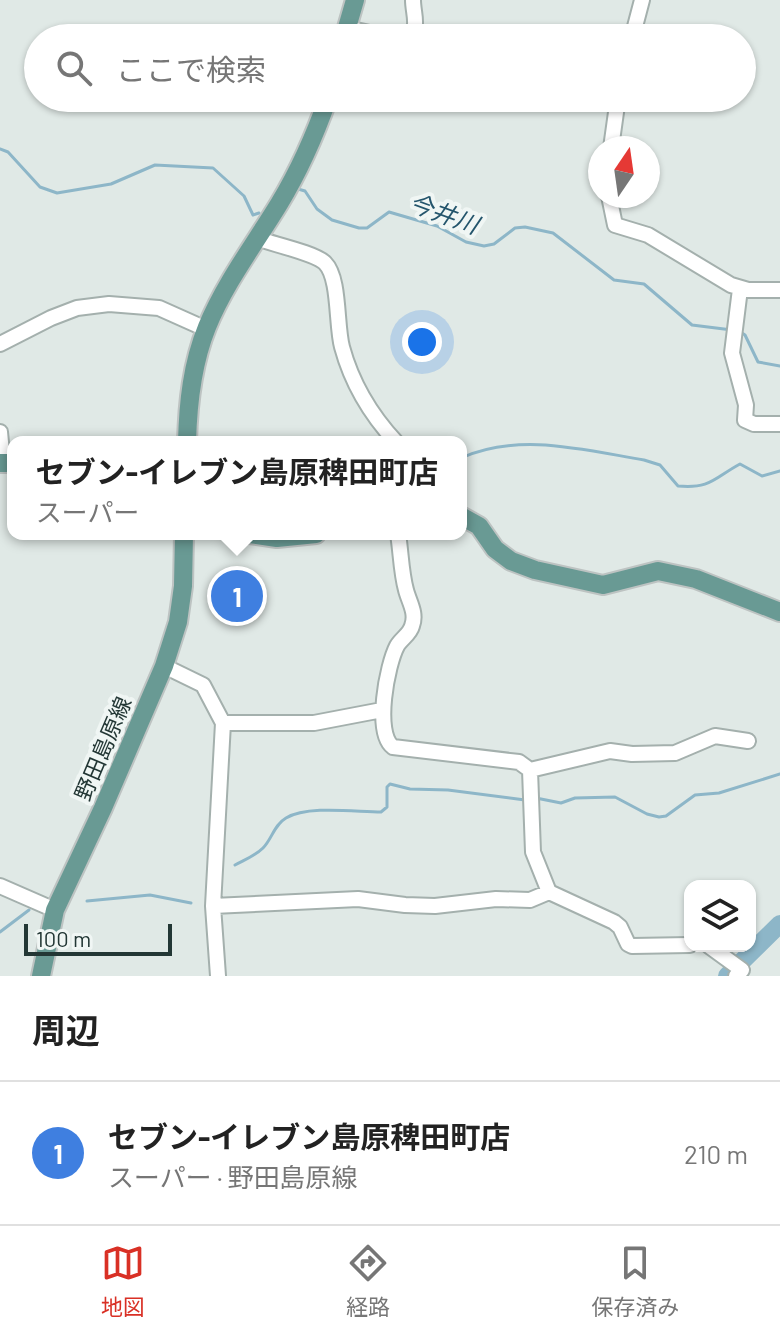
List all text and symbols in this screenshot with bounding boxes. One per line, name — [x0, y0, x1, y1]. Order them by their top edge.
search box — [24, 24, 756, 112]
icon: search — [52, 46, 96, 90]
text: ここで検索 — [116, 51, 266, 87]
north arrow — [588, 136, 660, 208]
water label: 今井川 — [405, 187, 486, 240]
your location — [402, 322, 442, 362]
popup — [7, 436, 467, 540]
text: セブン-イレブン島原稗田町店 — [36, 453, 438, 489]
text: スーパー — [36, 496, 140, 527]
pin: 1 — [211, 566, 263, 626]
street label: 野田島原線 — [69, 692, 135, 804]
map controls — [684, 880, 756, 952]
button: layers — [684, 880, 756, 952]
scale bar — [24, 920, 172, 956]
text: 100 m — [36, 925, 91, 951]
text: 周辺 — [32, 1009, 100, 1050]
text: セブン-イレブン島原稗田町店 — [108, 1118, 510, 1154]
text: 1 — [53, 1138, 63, 1169]
text: 210 m — [684, 1138, 748, 1169]
text: スーパー · 野田島原線 — [108, 1161, 358, 1192]
tab: 地図 — [101, 1241, 145, 1321]
tab: 経路 — [346, 1241, 390, 1321]
tab: 保存済み — [591, 1241, 679, 1321]

